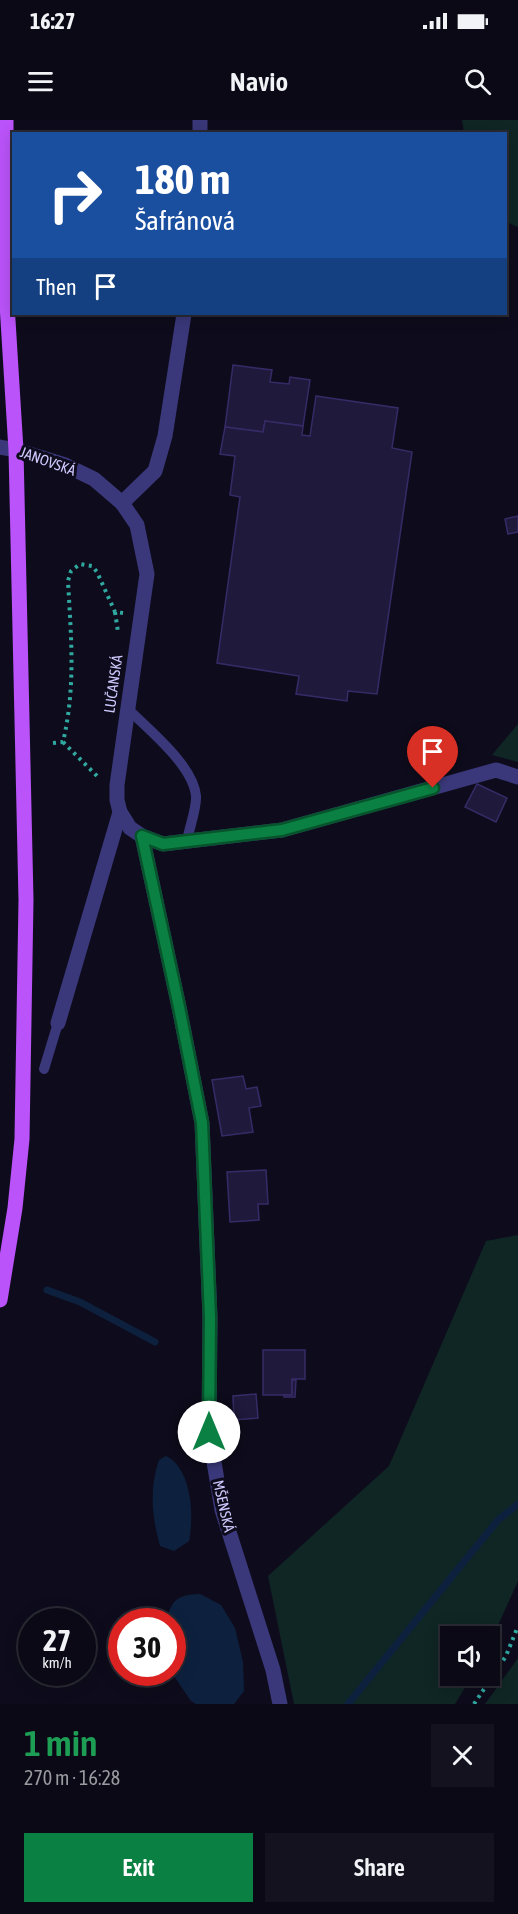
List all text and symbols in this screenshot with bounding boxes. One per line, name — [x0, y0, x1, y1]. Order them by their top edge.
text: 16:27 — [30, 8, 75, 34]
icon: menu — [24, 65, 57, 98]
icon: search — [461, 65, 494, 98]
text: Navio — [230, 66, 288, 97]
text: 180 m — [135, 155, 230, 203]
icon: right — [36, 156, 114, 234]
text: Šafránová — [135, 205, 235, 236]
icon: arrive — [89, 270, 122, 303]
text: Then — [36, 274, 77, 300]
street label: JANOVSKÁ — [18, 443, 79, 479]
street label: LUČANSKÁ — [101, 653, 126, 714]
pin — [407, 726, 458, 788]
icon: arrive — [416, 735, 449, 768]
position arrow — [177, 1400, 241, 1464]
street label: MŠENSKÁ — [210, 1478, 238, 1534]
speed limit sign: 30 — [108, 1608, 186, 1686]
text: 27 — [43, 1623, 71, 1657]
map controls — [440, 1626, 500, 1686]
button: sound — [440, 1626, 500, 1686]
text: km/h — [42, 1654, 72, 1671]
text: 1 min — [24, 1722, 98, 1764]
button: close — [431, 1724, 494, 1787]
text: 270 m · 16:28 — [24, 1766, 120, 1789]
button: Exit — [24, 1833, 253, 1902]
button: Share — [265, 1833, 494, 1902]

